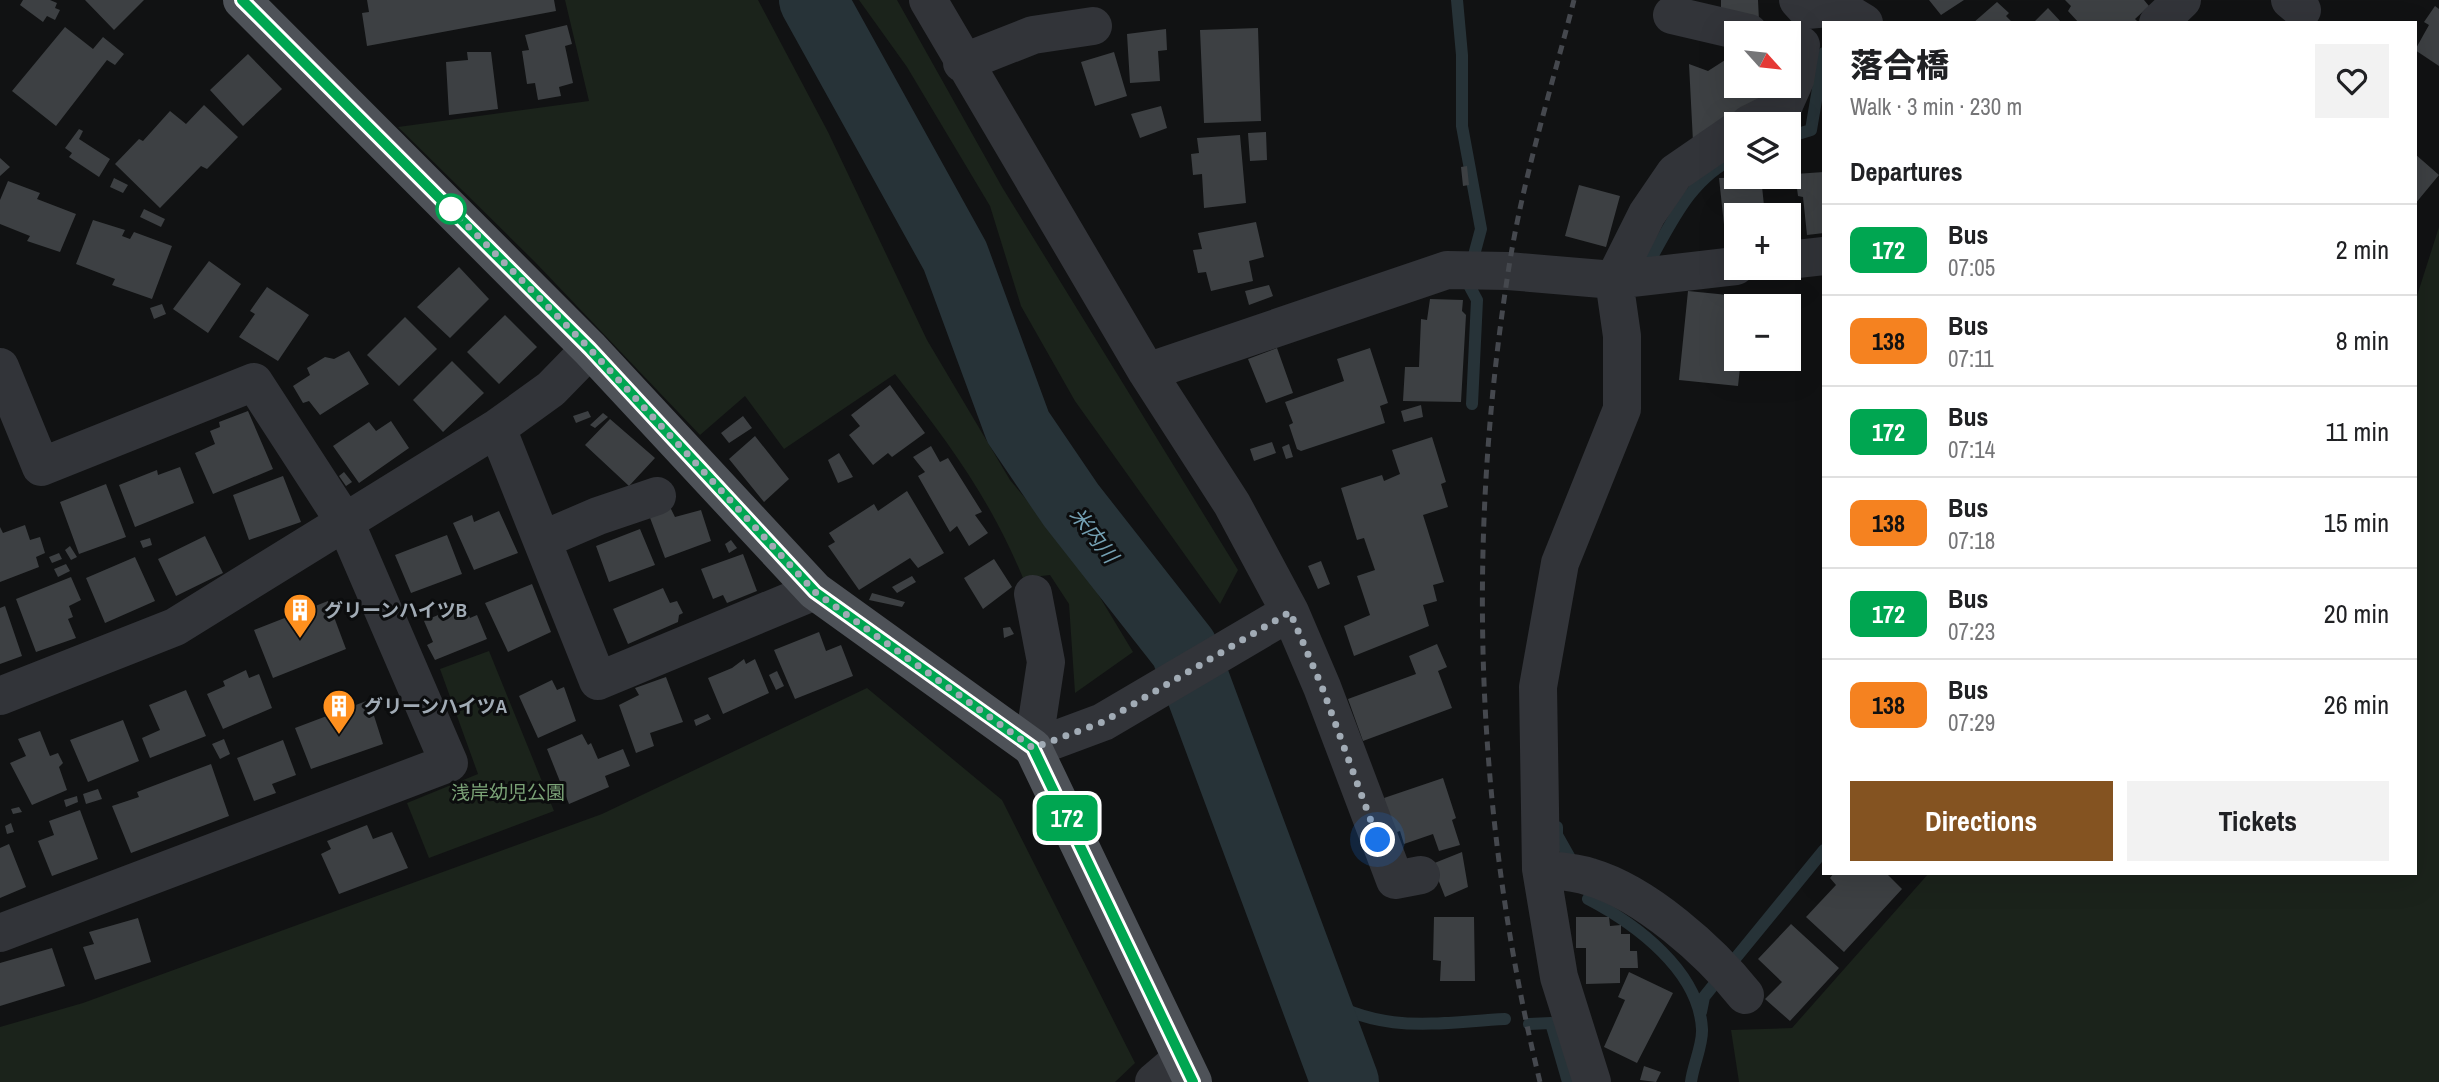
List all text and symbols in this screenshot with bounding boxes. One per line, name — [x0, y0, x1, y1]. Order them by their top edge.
north arrow — [1724, 21, 1801, 98]
map controls — [1724, 21, 1801, 371]
text: 落合橋 — [1850, 43, 1949, 87]
button: heart — [2315, 44, 2389, 118]
text: Walk · 3 min · 230 m — [1850, 91, 2022, 122]
button: layers — [1724, 112, 1801, 189]
text: Departures — [1850, 154, 1963, 189]
unlabelled marker — [436, 194, 466, 224]
button: + — [1724, 203, 1801, 280]
text: Bus — [1948, 217, 1988, 252]
text: 2 min — [2336, 232, 2389, 267]
text: 172 — [1872, 234, 1905, 266]
text: 07:05 — [1948, 252, 1995, 283]
button: − — [1724, 294, 1801, 371]
text: Bus — [1948, 308, 1988, 343]
text: 8 min — [2336, 323, 2389, 358]
text: 138 — [1872, 325, 1905, 357]
text: 07:11 — [1948, 343, 1994, 374]
text: Bus — [1948, 399, 1988, 434]
text: 11 min — [2325, 414, 2389, 449]
text: 172 — [1872, 416, 1905, 448]
text: 07:14 — [1948, 434, 1995, 465]
text: Bus — [1948, 490, 1988, 525]
water label: 米内川 — [1063, 501, 1126, 570]
text: 15 min — [2324, 505, 2389, 540]
text: 138 — [1872, 507, 1905, 539]
text: 07:18 — [1948, 525, 1995, 556]
text: Bus — [1948, 581, 1988, 616]
building icon: グリーンハイツB — [281, 591, 319, 640]
text: 20 min — [2324, 596, 2389, 631]
place label: グリーンハイツB — [324, 597, 467, 623]
text: 172 — [1872, 598, 1905, 630]
text: 07:23 — [1948, 616, 1995, 647]
text: Bus — [1948, 672, 1988, 707]
building icon: グリーンハイツA — [320, 687, 358, 736]
text: 26 min — [2324, 687, 2389, 722]
text: 138 — [1872, 689, 1905, 721]
place label: グリーンハイツA — [364, 693, 508, 719]
text: 07:29 — [1948, 707, 1995, 738]
park label: 浅岸幼児公園 — [451, 779, 565, 805]
button: Directions — [1850, 781, 2113, 861]
button: Tickets — [2127, 781, 2389, 861]
line badge: 172 — [1027, 795, 1107, 841]
text: 172 — [1051, 802, 1083, 834]
your location — [1360, 822, 1395, 857]

